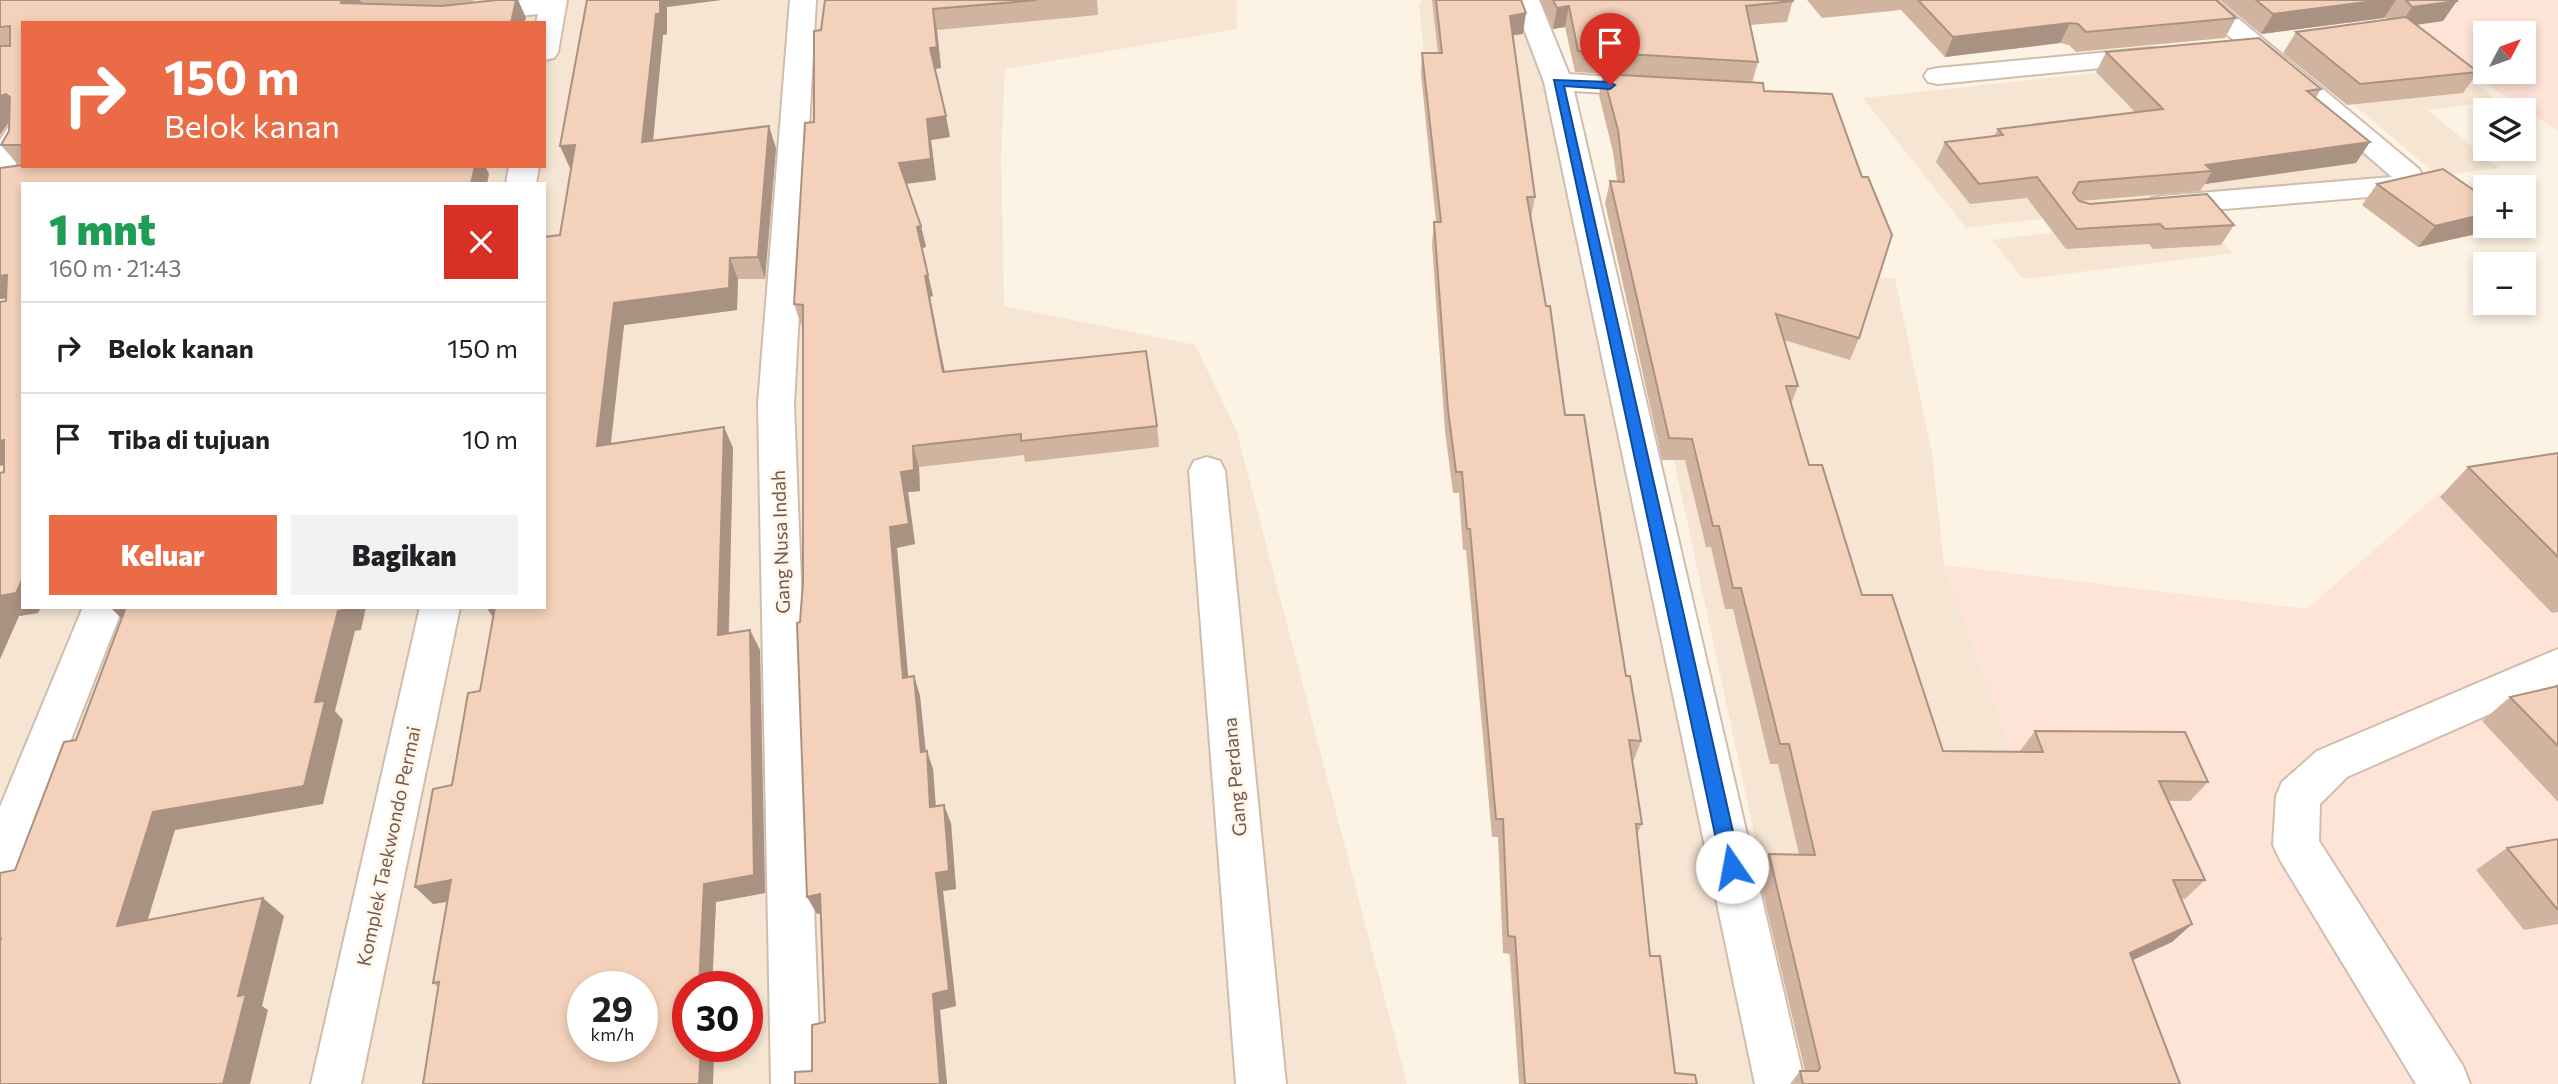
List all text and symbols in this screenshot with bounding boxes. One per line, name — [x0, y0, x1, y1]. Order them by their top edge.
pin — [1580, 13, 1640, 85]
north arrow — [2473, 21, 2536, 84]
map controls — [2473, 21, 2536, 315]
icon: arrive — [1591, 24, 1629, 62]
text: 150 m — [164, 45, 299, 105]
icon: right — [49, 49, 140, 140]
button: layers — [2473, 98, 2536, 161]
text: Belok kanan — [164, 105, 340, 145]
button: + — [2473, 175, 2536, 238]
text: 1 mnt — [49, 202, 156, 254]
button: close — [444, 205, 518, 279]
button: − — [2473, 252, 2536, 315]
text: 160 m · 21:43 — [49, 254, 181, 282]
icon: right — [49, 329, 87, 367]
text: Belok kanan — [108, 332, 254, 363]
text: 150 m — [447, 332, 518, 363]
icon: arrive — [49, 420, 87, 458]
text: Tiba di tujuan — [108, 423, 270, 454]
text: 10 m — [462, 423, 518, 454]
street label: Gang Nusa Indah — [766, 470, 794, 614]
button: Keluar — [49, 515, 277, 595]
button: Bagikan — [291, 515, 518, 595]
street label: Gang Perdana — [1217, 717, 1251, 837]
street label: Komplek Taekwondo Permai — [351, 724, 425, 968]
position arrow — [1695, 830, 1769, 904]
speed limit sign: 30 — [672, 971, 763, 1062]
text: 29 — [592, 986, 633, 1029]
text: km/h — [591, 1023, 634, 1045]

